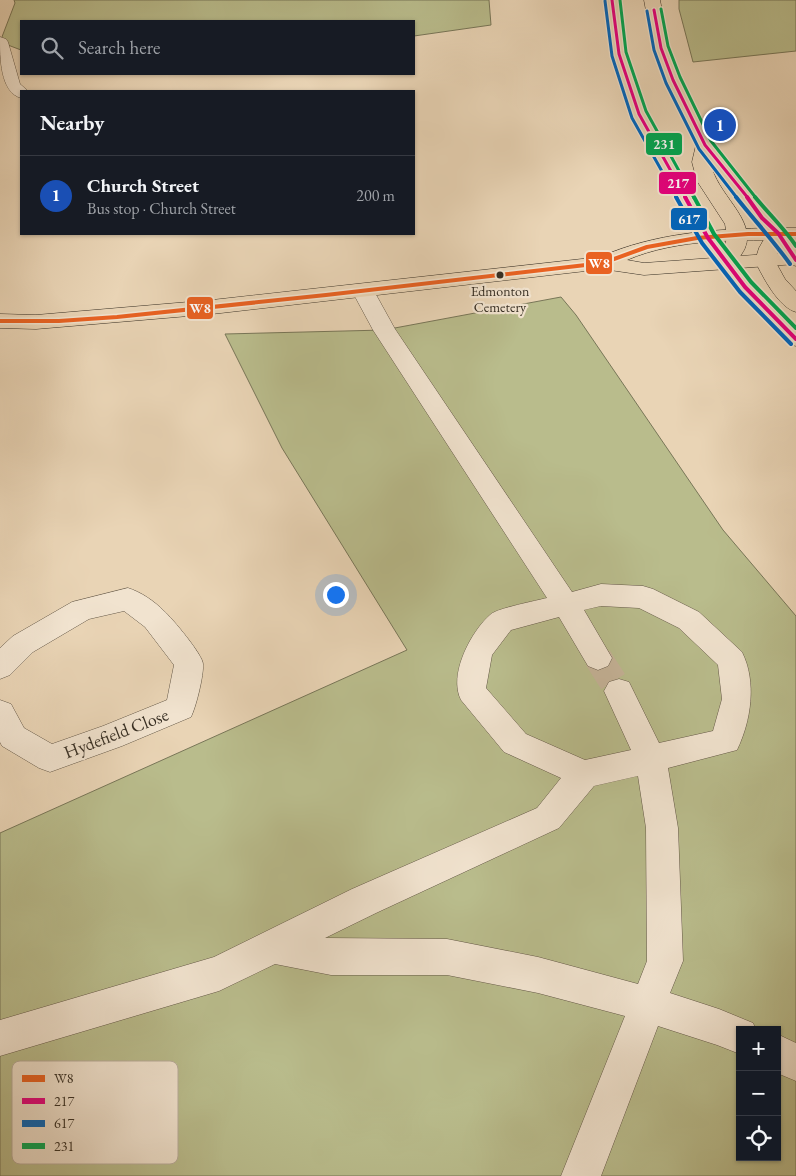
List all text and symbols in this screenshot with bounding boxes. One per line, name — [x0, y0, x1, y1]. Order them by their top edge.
search box — [20, 20, 415, 75]
icon: search — [38, 34, 66, 62]
text: Search here — [78, 35, 160, 60]
pin: 1 — [704, 106, 736, 144]
text: Nearby — [40, 109, 104, 136]
line badge: 231 — [645, 132, 683, 156]
text: 231 — [653, 135, 675, 153]
line badge: 217 — [658, 171, 697, 195]
text: Church Street — [87, 173, 199, 198]
text: 217 — [667, 174, 690, 192]
text: 1 — [52, 185, 60, 206]
text: 200 m — [356, 185, 395, 206]
text: Bus stop · Church Street — [87, 198, 236, 219]
line badge: 617 — [670, 207, 708, 231]
text: 617 — [678, 210, 701, 228]
line badge: W8 — [585, 251, 613, 275]
text: W8 — [588, 254, 610, 272]
marker: Edmonton Cemetery — [495, 270, 505, 280]
place label: Edmonton Cemetery — [471, 282, 530, 316]
line badge: W8 — [186, 296, 214, 320]
text: W8 — [189, 299, 211, 317]
your location — [323, 582, 349, 608]
street label: Hydefield Close — [60, 702, 172, 764]
map controls — [736, 1026, 781, 1161]
button: + — [736, 1026, 781, 1071]
legend — [12, 1061, 178, 1164]
text: W8 — [54, 1069, 74, 1087]
button: − — [736, 1071, 781, 1116]
text: 217 — [54, 1092, 74, 1110]
text: 617 — [54, 1114, 74, 1132]
button: locate — [736, 1116, 781, 1161]
text: 231 — [54, 1137, 74, 1155]

